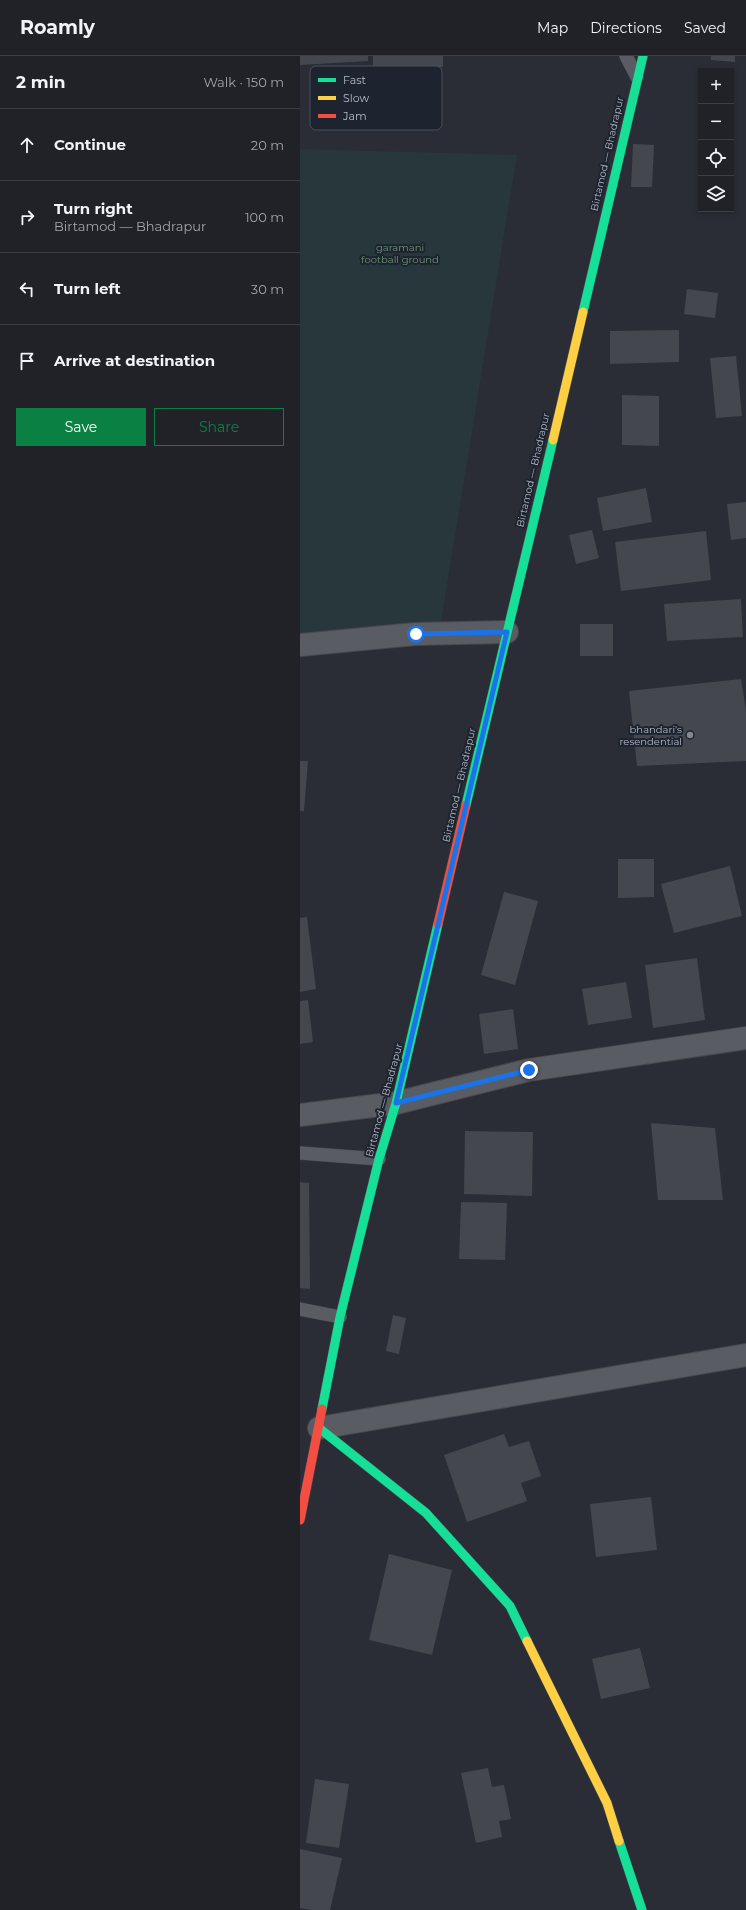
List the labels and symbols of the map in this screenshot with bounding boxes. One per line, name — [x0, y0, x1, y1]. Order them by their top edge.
legend — [310, 66, 442, 130]
text: Fast — [343, 73, 367, 87]
text: Slow — [343, 91, 369, 105]
street label: Birtamod — Bhadrapur — [588, 96, 626, 212]
text: Jam — [342, 109, 367, 123]
park label: garamani football ground — [361, 241, 439, 266]
street label: Birtamod — Bhadrapur — [514, 412, 552, 528]
route start — [407, 625, 425, 643]
place label: bhandari's resendential — [619, 723, 682, 748]
street label: Birtamod — Bhadrapur — [440, 727, 478, 843]
marker: bhandari's resendential — [685, 730, 695, 740]
street label: Birtamod — Bhadrapur — [363, 1042, 405, 1158]
route end — [520, 1061, 538, 1079]

